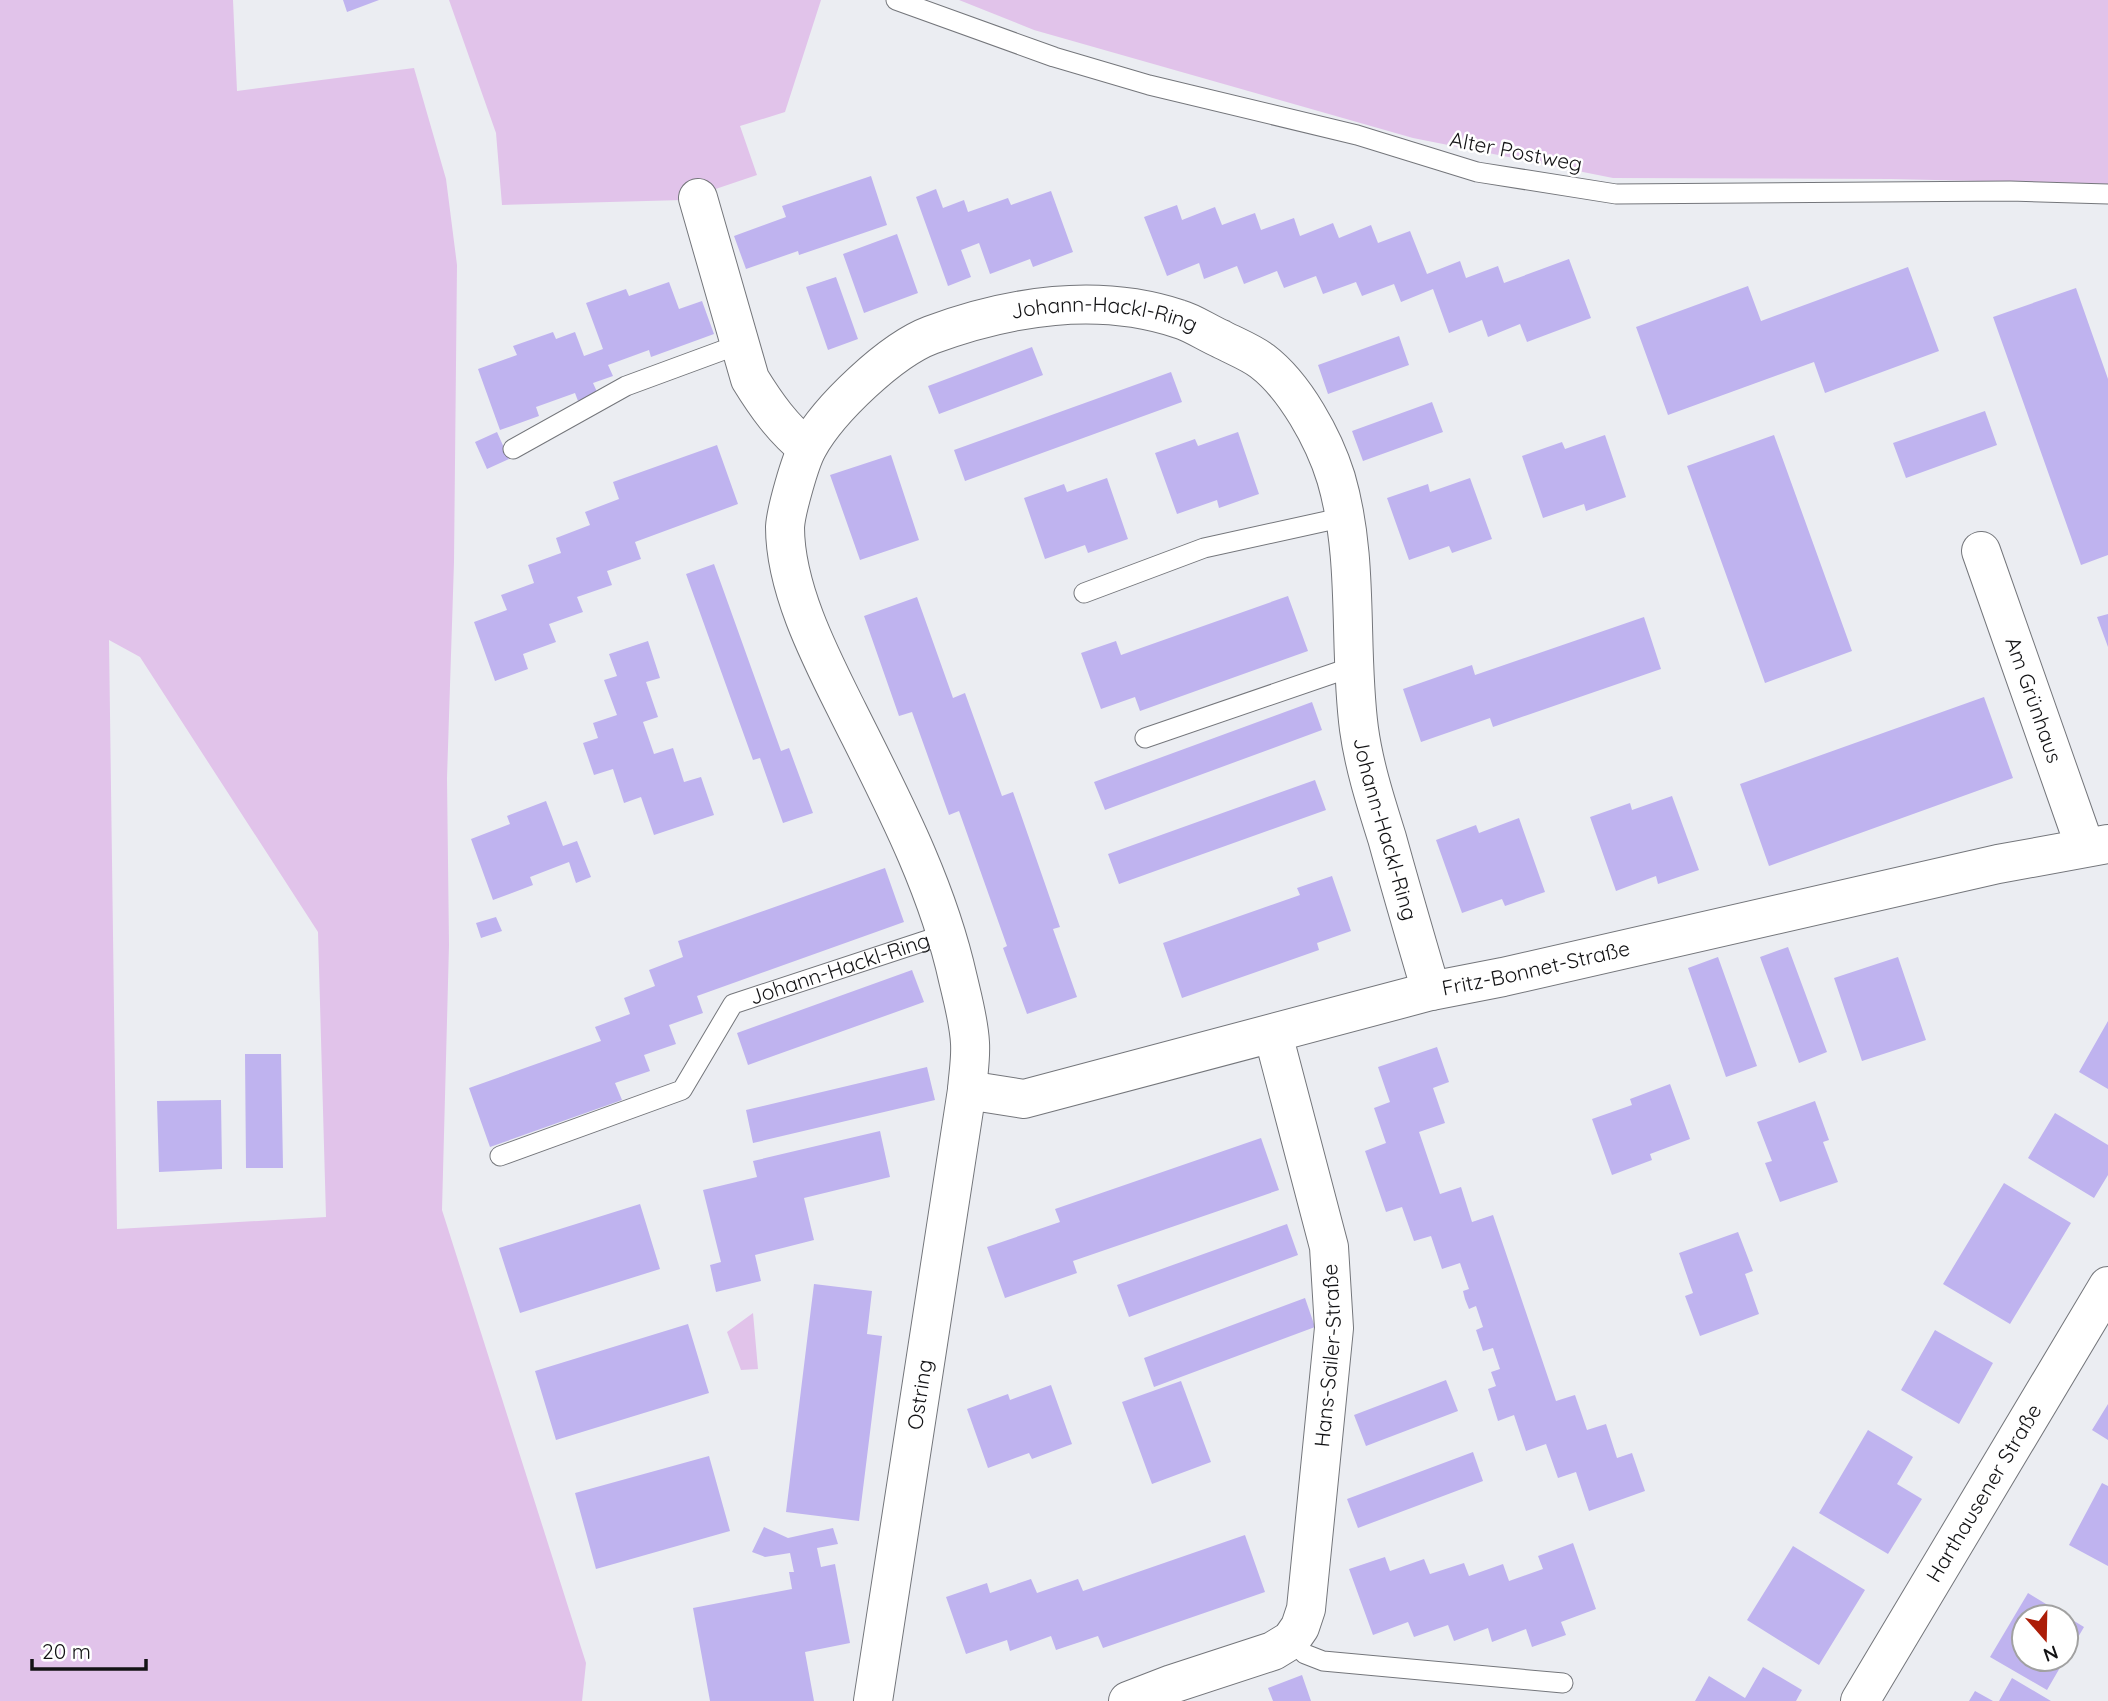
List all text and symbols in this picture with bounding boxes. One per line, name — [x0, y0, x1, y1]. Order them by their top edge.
street label: Alter Postweg — [1448, 125, 1585, 177]
street label: Johann-Hackl-Ring — [1009, 291, 1202, 337]
street label: Am Grünhaus — [2000, 633, 2068, 766]
street label: Johann-Hackl-Ring — [1348, 735, 1424, 923]
street label: Johann-Hackl-Ring — [746, 926, 933, 1010]
street label: Fritz-Bonnet-Straße — [1440, 934, 1632, 1001]
street label: Hans-Sailer-Straße — [1308, 1263, 1346, 1448]
street label: Ostring — [901, 1357, 937, 1431]
street label: Harthausener Straße — [1920, 1399, 2047, 1587]
north arrow — [2010, 1603, 2080, 1673]
scale bar — [32, 1628, 145, 1672]
text: 20 m — [42, 1638, 91, 1664]
text: N — [2040, 1640, 2061, 1668]

